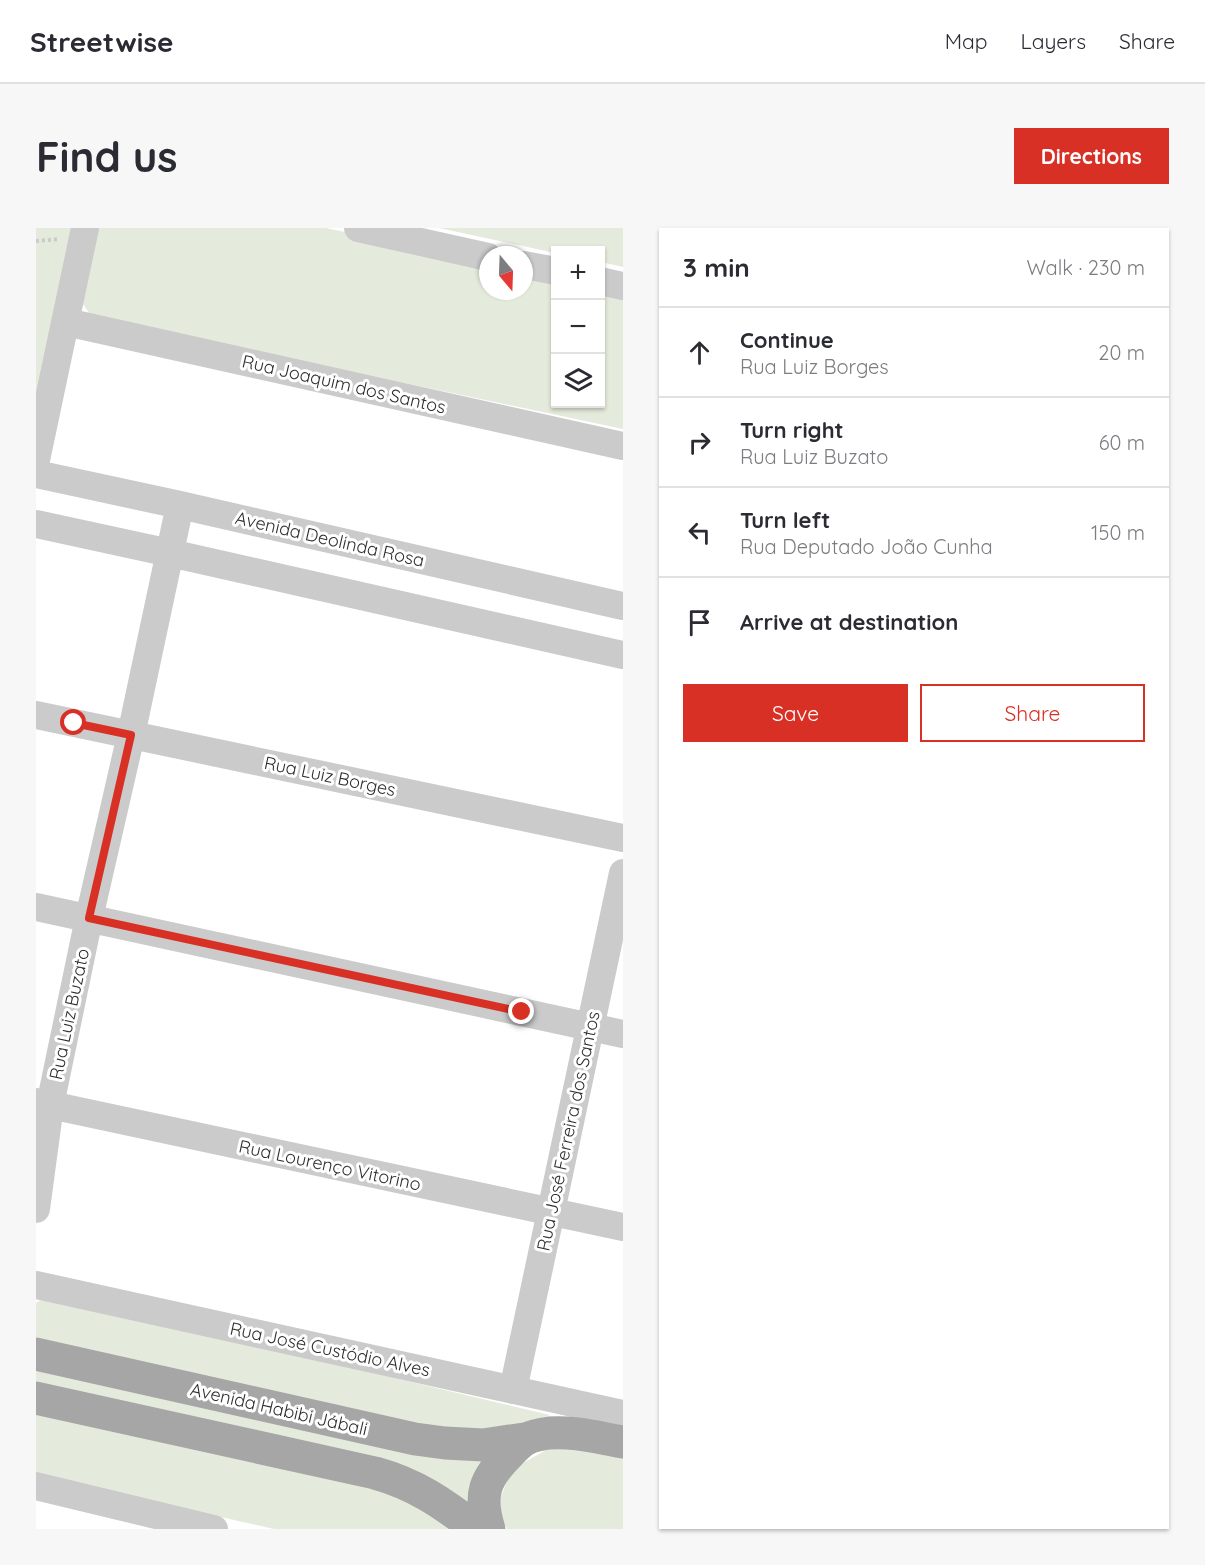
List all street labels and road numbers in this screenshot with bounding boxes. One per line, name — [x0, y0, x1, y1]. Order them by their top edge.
street label: Rua Joaquim dos Santos — [240, 349, 448, 419]
street label: Avenida Deolinda Rosa — [233, 506, 427, 572]
street label: Rua Luiz Borges — [262, 751, 398, 801]
street label: Rua Luiz Buzato — [44, 946, 94, 1082]
street label: Rua José Ferreira dos Santos — [531, 1009, 605, 1253]
street label: Rua Lourenço Vitorino — [237, 1134, 423, 1196]
street label: Rua José Custódio Alves — [228, 1317, 432, 1381]
street label: Avenida Habibi Jábali — [188, 1377, 370, 1441]

